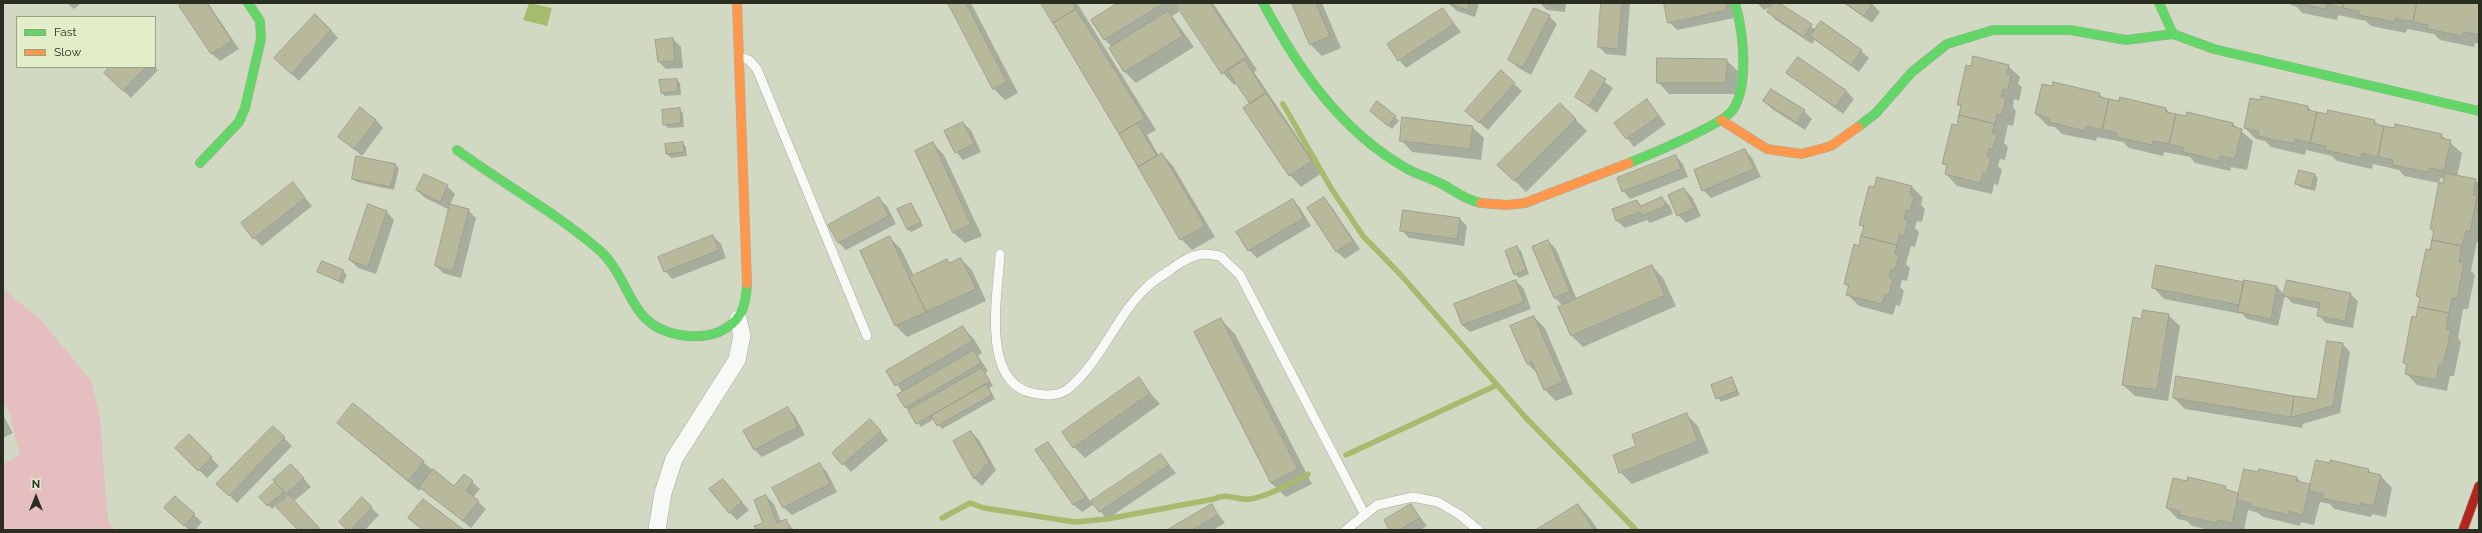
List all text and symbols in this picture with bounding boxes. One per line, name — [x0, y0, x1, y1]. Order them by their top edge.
legend — [16, 16, 156, 68]
text: Fast — [54, 25, 77, 39]
text: Slow — [54, 45, 81, 59]
north arrow — [16, 477, 56, 517]
text: N — [32, 478, 40, 491]

